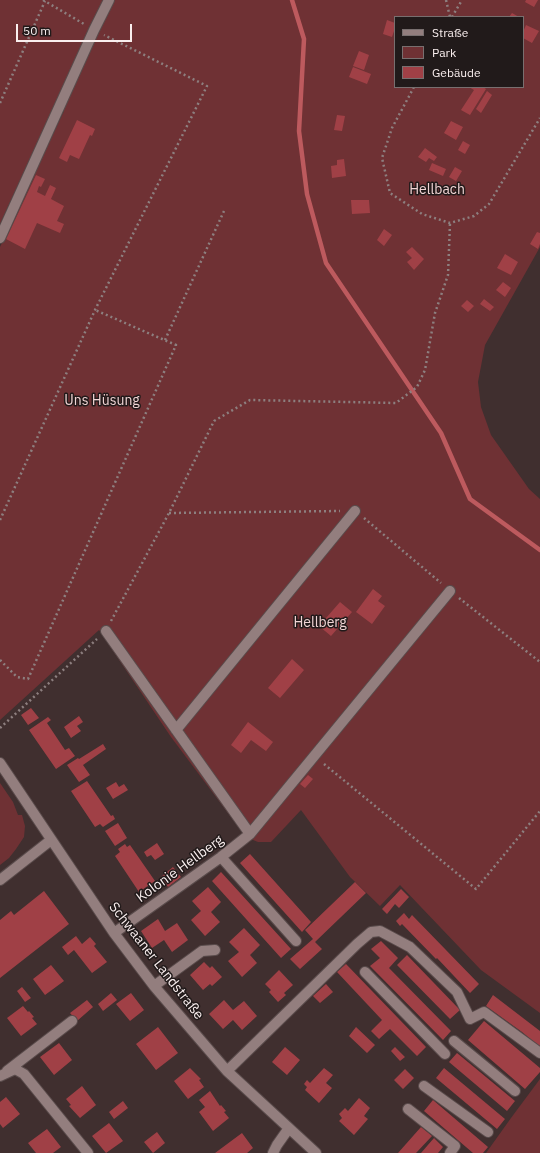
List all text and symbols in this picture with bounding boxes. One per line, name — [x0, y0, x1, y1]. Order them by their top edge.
scale bar — [18, 16, 134, 42]
legend — [394, 16, 524, 88]
text: 50 m — [23, 23, 51, 38]
text: Straße — [432, 25, 468, 40]
text: Park — [432, 45, 456, 60]
text: Gebäude — [432, 65, 481, 80]
park label: Hellbach — [409, 182, 465, 198]
park label: Uns Hüsung — [64, 393, 140, 409]
park label: Hellberg — [293, 615, 347, 631]
street label: Kolonie Hellberg — [133, 832, 227, 906]
street label: Schwaaner Landstraße — [105, 899, 207, 1023]

